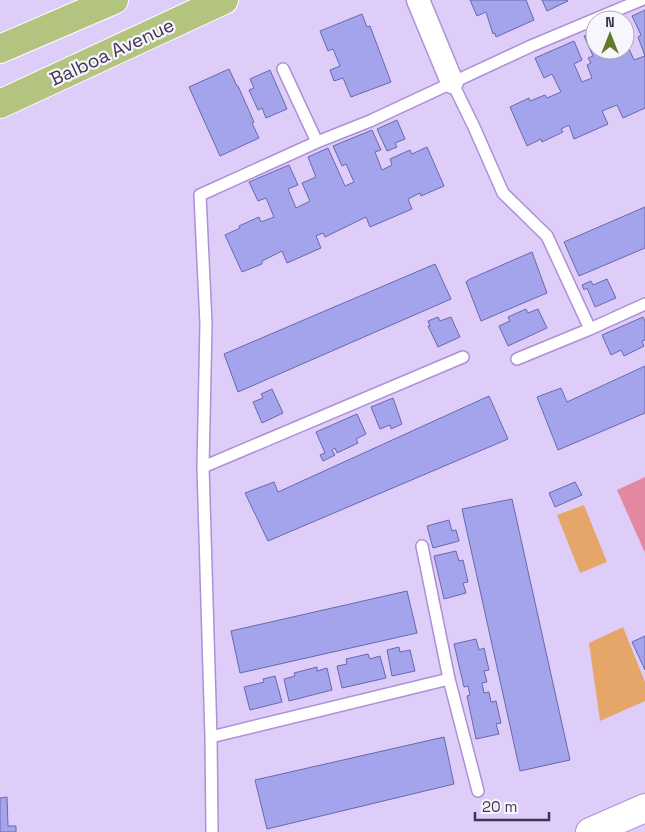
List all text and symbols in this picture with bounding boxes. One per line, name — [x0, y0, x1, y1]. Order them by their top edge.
north arrow — [585, 10, 635, 60]
street label: Balboa Avenue — [46, 12, 178, 92]
text: N — [605, 13, 615, 31]
scale bar — [475, 790, 549, 822]
text: 20 m — [482, 797, 517, 816]

